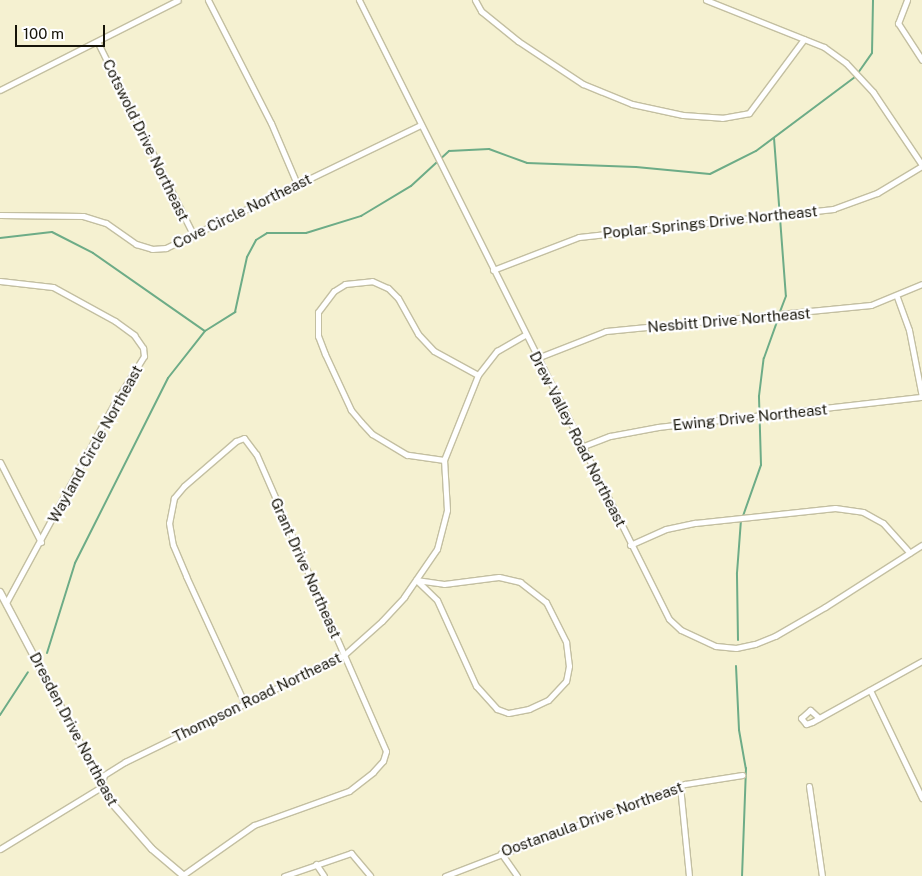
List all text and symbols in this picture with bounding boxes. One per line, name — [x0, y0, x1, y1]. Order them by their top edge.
scale bar — [18, 15, 108, 47]
text: 100 m — [23, 25, 64, 42]
street label: Cotswold Drive Northeast — [99, 56, 193, 224]
street label: Cove Circle Northeast — [170, 170, 314, 252]
street label: Poplar Springs Drive Northeast — [602, 202, 818, 242]
street label: Nesbitt Drive Northeast — [647, 304, 811, 336]
street label: Drew Valley Road Northeast — [526, 348, 630, 530]
street label: Wayland Circle Northeast — [44, 362, 146, 526]
street label: Ewing Drive Northeast — [672, 400, 828, 434]
street label: Grant Drive Northeast — [267, 495, 345, 641]
street label: Thompson Road Northeast — [170, 648, 344, 746]
street label: Dresden Drive Northeast — [26, 649, 122, 809]
street label: Oostanaula Drive Northeast — [499, 778, 685, 860]

